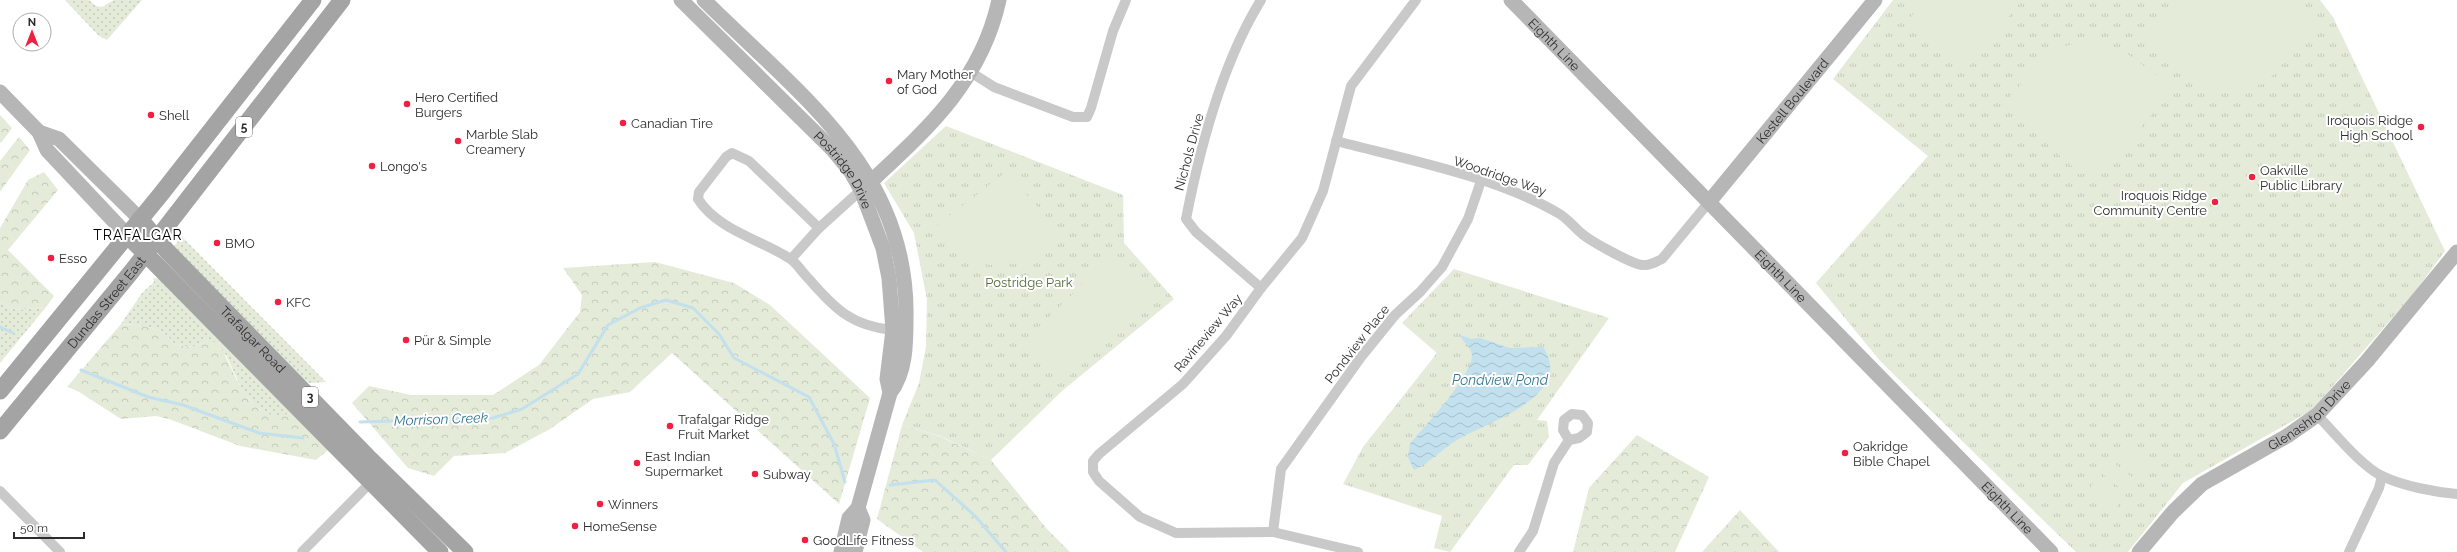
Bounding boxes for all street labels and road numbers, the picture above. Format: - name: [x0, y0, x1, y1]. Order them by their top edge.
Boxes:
- street label: Eighth Line: [1525, 15, 1583, 74]
- street label: Kestell Boulevard: [1753, 55, 1831, 146]
- street label: Nichols Drive: [1171, 111, 1207, 192]
- road number: 5: [236, 117, 252, 137]
- street label: Postridge Drive: [811, 128, 875, 211]
- street label: Woodridge Way: [1452, 153, 1548, 199]
- street label: Eighth Line: [1752, 247, 1810, 305]
- street label: Dundas Street East: [64, 253, 149, 351]
- street label: Ravineview Way: [1171, 291, 1245, 375]
- street label: Pondview Place: [1322, 301, 1393, 386]
- street label: Trafalgar Road: [217, 303, 289, 376]
- street label: Glenashton Drive: [2265, 376, 2354, 453]
- road number: 3: [302, 387, 318, 407]
- street label: Eighth Line: [1979, 478, 2037, 537]

